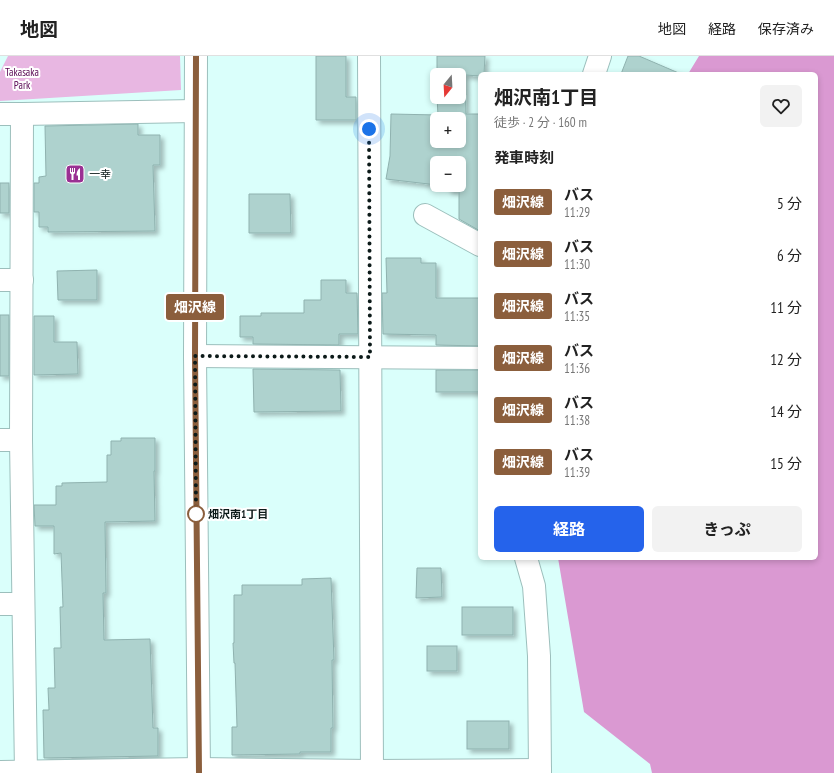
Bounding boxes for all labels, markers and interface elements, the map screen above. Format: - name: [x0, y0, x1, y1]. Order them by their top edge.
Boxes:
- text: 地図: [20, 17, 58, 41]
- text: 地図: [658, 20, 686, 38]
- text: 経路: [708, 20, 736, 38]
- text: 保存済み: [758, 20, 814, 38]
- park label: Takasaka Park: [5, 65, 39, 92]
- north arrow: [430, 68, 466, 104]
- map controls: [430, 68, 466, 192]
- text: 畑沢南1丁目: [494, 85, 598, 109]
- button: heart: [760, 85, 802, 127]
- button: +: [430, 112, 466, 148]
- text: 徒歩 · 2 分 · 160 m: [494, 114, 587, 131]
- your location: [359, 119, 379, 139]
- text: 発車時刻: [494, 148, 554, 167]
- button: −: [430, 156, 466, 192]
- restaurant icon: 一幸: [64, 163, 86, 185]
- place label: 一幸: [89, 167, 111, 181]
- text: バス: [564, 185, 594, 204]
- text: 畑沢線: [502, 193, 544, 211]
- text: 5 分: [777, 194, 802, 213]
- text: 11:29: [564, 204, 590, 221]
- text: バス: [564, 237, 594, 256]
- text: 畑沢線: [502, 245, 544, 263]
- text: 6 分: [777, 246, 802, 265]
- text: 11:30: [564, 256, 590, 273]
- text: バス: [564, 289, 594, 308]
- line badge: 畑沢線: [172, 294, 218, 320]
- text: 畑沢線: [502, 297, 544, 315]
- text: 畑沢線: [174, 298, 216, 316]
- text: 11 分: [770, 298, 802, 317]
- text: 11:35: [564, 308, 590, 325]
- text: バス: [564, 341, 594, 360]
- text: 畑沢線: [502, 349, 544, 367]
- text: 12 分: [770, 350, 802, 369]
- text: 11:36: [564, 360, 590, 377]
- text: バス: [564, 393, 594, 412]
- text: 畑沢線: [502, 401, 544, 419]
- text: 14 分: [770, 402, 802, 421]
- text: 11:38: [564, 412, 590, 429]
- text: バス: [564, 445, 594, 464]
- text: 畑沢線: [502, 453, 544, 471]
- text: 15 分: [770, 454, 802, 473]
- text: 11:39: [564, 464, 590, 481]
- marker: 畑沢南1丁目: [187, 505, 205, 523]
- button: 経路: [494, 506, 644, 552]
- button: きっぷ: [652, 506, 802, 552]
- place label: 畑沢南1丁目: [208, 507, 268, 521]

